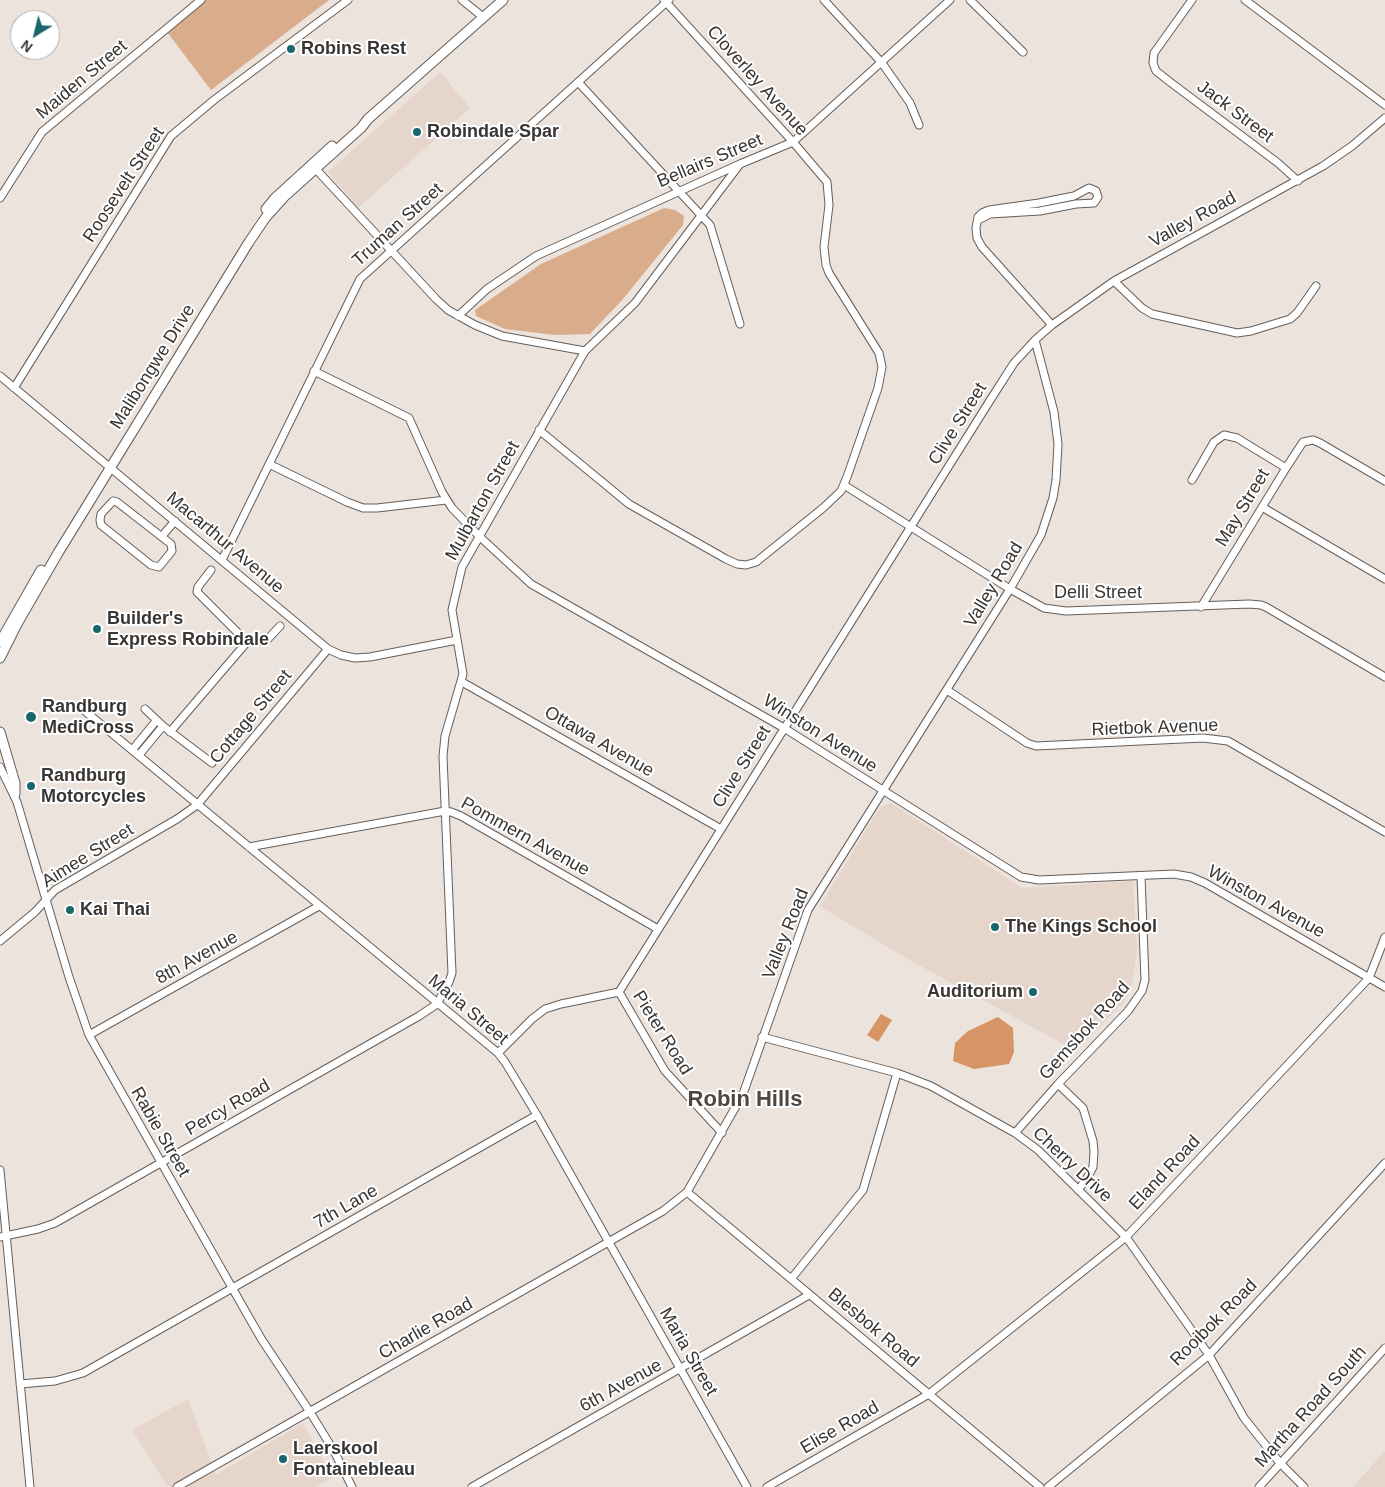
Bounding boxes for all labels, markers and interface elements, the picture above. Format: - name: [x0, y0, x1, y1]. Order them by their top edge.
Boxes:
- north arrow: [10, 10, 60, 60]
- street label: Cloverley Avenue: [702, 21, 812, 141]
- street label: Maiden Street: [32, 36, 132, 124]
- text: N: [18, 37, 36, 56]
- place label: Robins Rest: [301, 38, 406, 60]
- marker: Robins Rest: [285, 43, 297, 55]
- street label: Jack Street: [1193, 76, 1277, 148]
- place label: Robindale Spar: [427, 121, 559, 143]
- street label: Roosevelt Street: [79, 123, 169, 247]
- marker: Robindale Spar: [411, 126, 423, 138]
- street label: Bellairs Street: [654, 129, 766, 193]
- street label: Truman Street: [348, 179, 448, 271]
- street label: Valley Road: [1146, 187, 1240, 253]
- street label: Malibongwe Drive: [106, 301, 200, 433]
- street label: Clive Street: [924, 379, 992, 469]
- street label: Mulbarton Street: [441, 438, 525, 564]
- street label: May Street: [1211, 465, 1275, 551]
- street label: Macarthur Avenue: [162, 488, 288, 598]
- street label: Valley Road: [960, 538, 1028, 632]
- street label: Delli Street: [1054, 582, 1142, 604]
- place label: Builder's Express Robindale: [107, 608, 269, 650]
- marker: Builder's Express Robindale: [91, 623, 103, 635]
- street label: Cottage Street: [205, 666, 297, 768]
- street label: Winston Avenue: [759, 690, 881, 778]
- place label: Randburg MediCross: [42, 696, 134, 739]
- street label: Ottawa Avenue: [540, 702, 658, 782]
- marker: Randburg MediCross: [24, 710, 38, 724]
- street label: Rietbok Avenue: [1091, 715, 1219, 741]
- street label: Clive Street: [708, 722, 776, 812]
- place label: Randburg Motorcycles: [41, 765, 146, 808]
- marker: Randburg Motorcycles: [25, 780, 37, 792]
- street label: Pommern Avenue: [457, 793, 593, 881]
- street label: Aimee Street: [38, 819, 138, 893]
- street label: Winston Avenue: [1204, 861, 1328, 943]
- street label: Valley Road: [758, 886, 814, 982]
- place label: Kai Thai: [80, 899, 150, 921]
- marker: Kai Thai: [64, 904, 76, 916]
- place label: The Kings School: [1005, 916, 1157, 938]
- marker: The Kings School: [989, 921, 1001, 933]
- street label: 8th Avenue: [152, 927, 242, 989]
- street label: Maria Street: [424, 970, 512, 1050]
- street label: Gemsbok Road: [1035, 977, 1135, 1085]
- place label: Auditorium: [927, 981, 1023, 1003]
- marker: Auditorium: [1027, 986, 1039, 998]
- street label: Pieter Road: [628, 987, 696, 1079]
- street label: Percy Road: [182, 1075, 274, 1141]
- street label: Rabie Street: [126, 1083, 194, 1181]
- district label: Robin Hills: [688, 1087, 802, 1113]
- street label: Cherry Drive: [1028, 1123, 1116, 1207]
- street label: Eland Road: [1125, 1131, 1205, 1215]
- street label: 7th Lane: [310, 1180, 382, 1234]
- street label: Rooibok Road: [1166, 1275, 1262, 1371]
- street label: Blesbok Road: [823, 1284, 923, 1372]
- street label: Charlie Road: [375, 1293, 477, 1365]
- street label: Maria Street: [654, 1304, 722, 1400]
- street label: Martha Road South: [1251, 1342, 1371, 1472]
- street label: 6th Avenue: [576, 1355, 666, 1417]
- street label: Elise Road: [797, 1397, 883, 1459]
- place label: Laerskool Fontainebleau: [293, 1438, 415, 1480]
- marker: Laerskool Fontainebleau: [277, 1453, 289, 1465]

